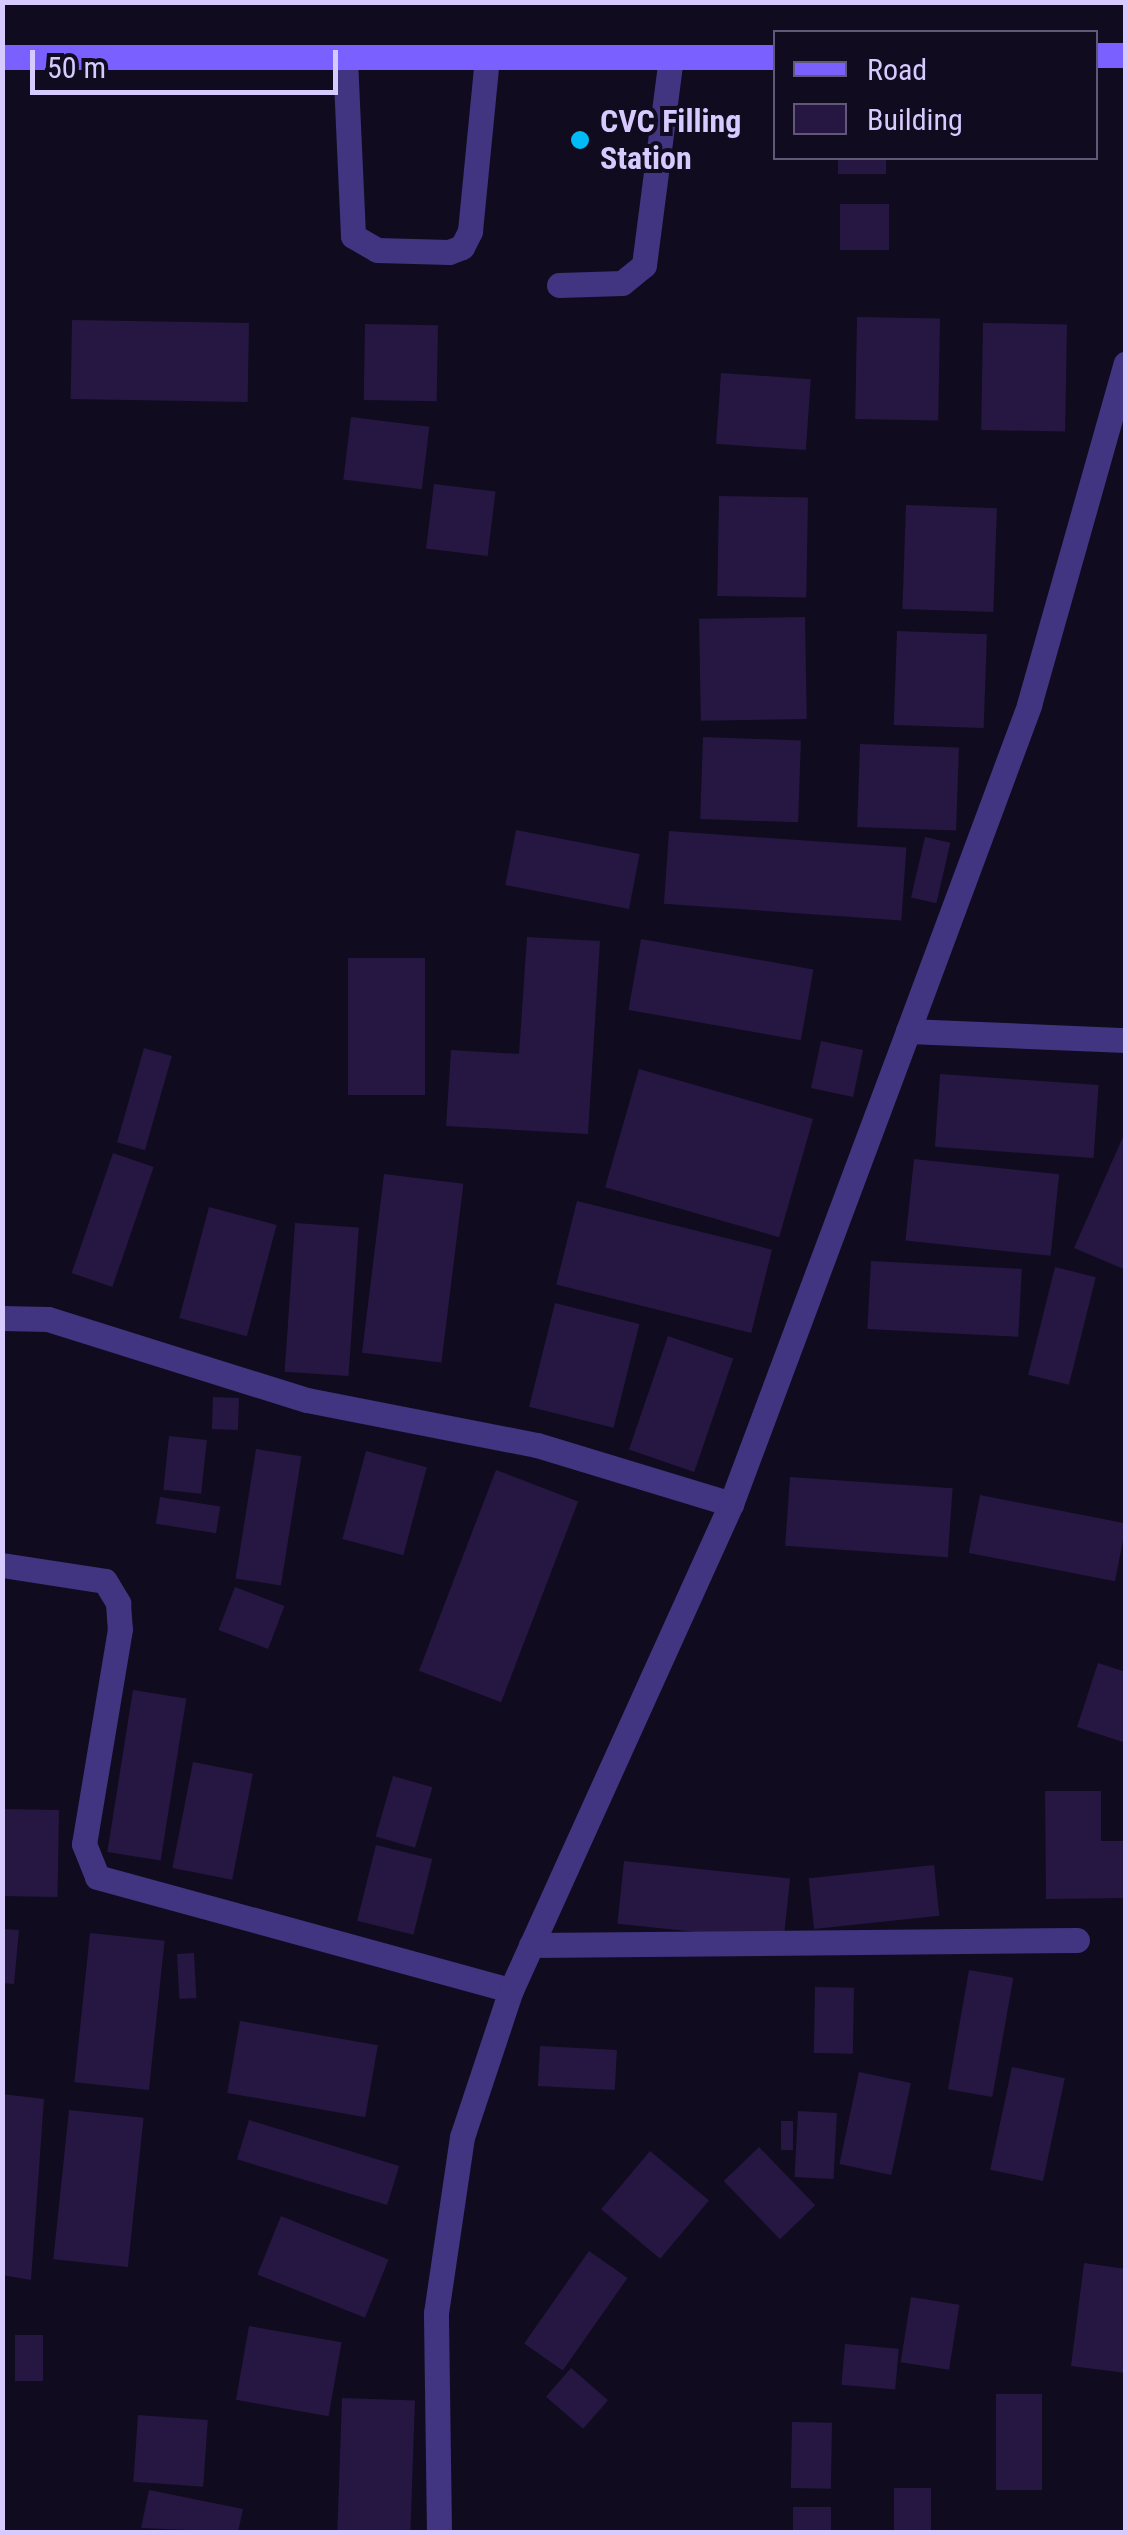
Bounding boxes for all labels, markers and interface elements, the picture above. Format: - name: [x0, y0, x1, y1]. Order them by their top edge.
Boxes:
- scale bar: [35, 30, 342, 92]
- legend: [773, 30, 1098, 160]
- text: 50 m: [47, 50, 106, 85]
- text: Road: [867, 52, 927, 87]
- text: Building: [867, 102, 963, 137]
- place label: CVC Filling Station: [600, 103, 741, 178]
- marker: CVC Filling Station: [569, 129, 591, 151]

